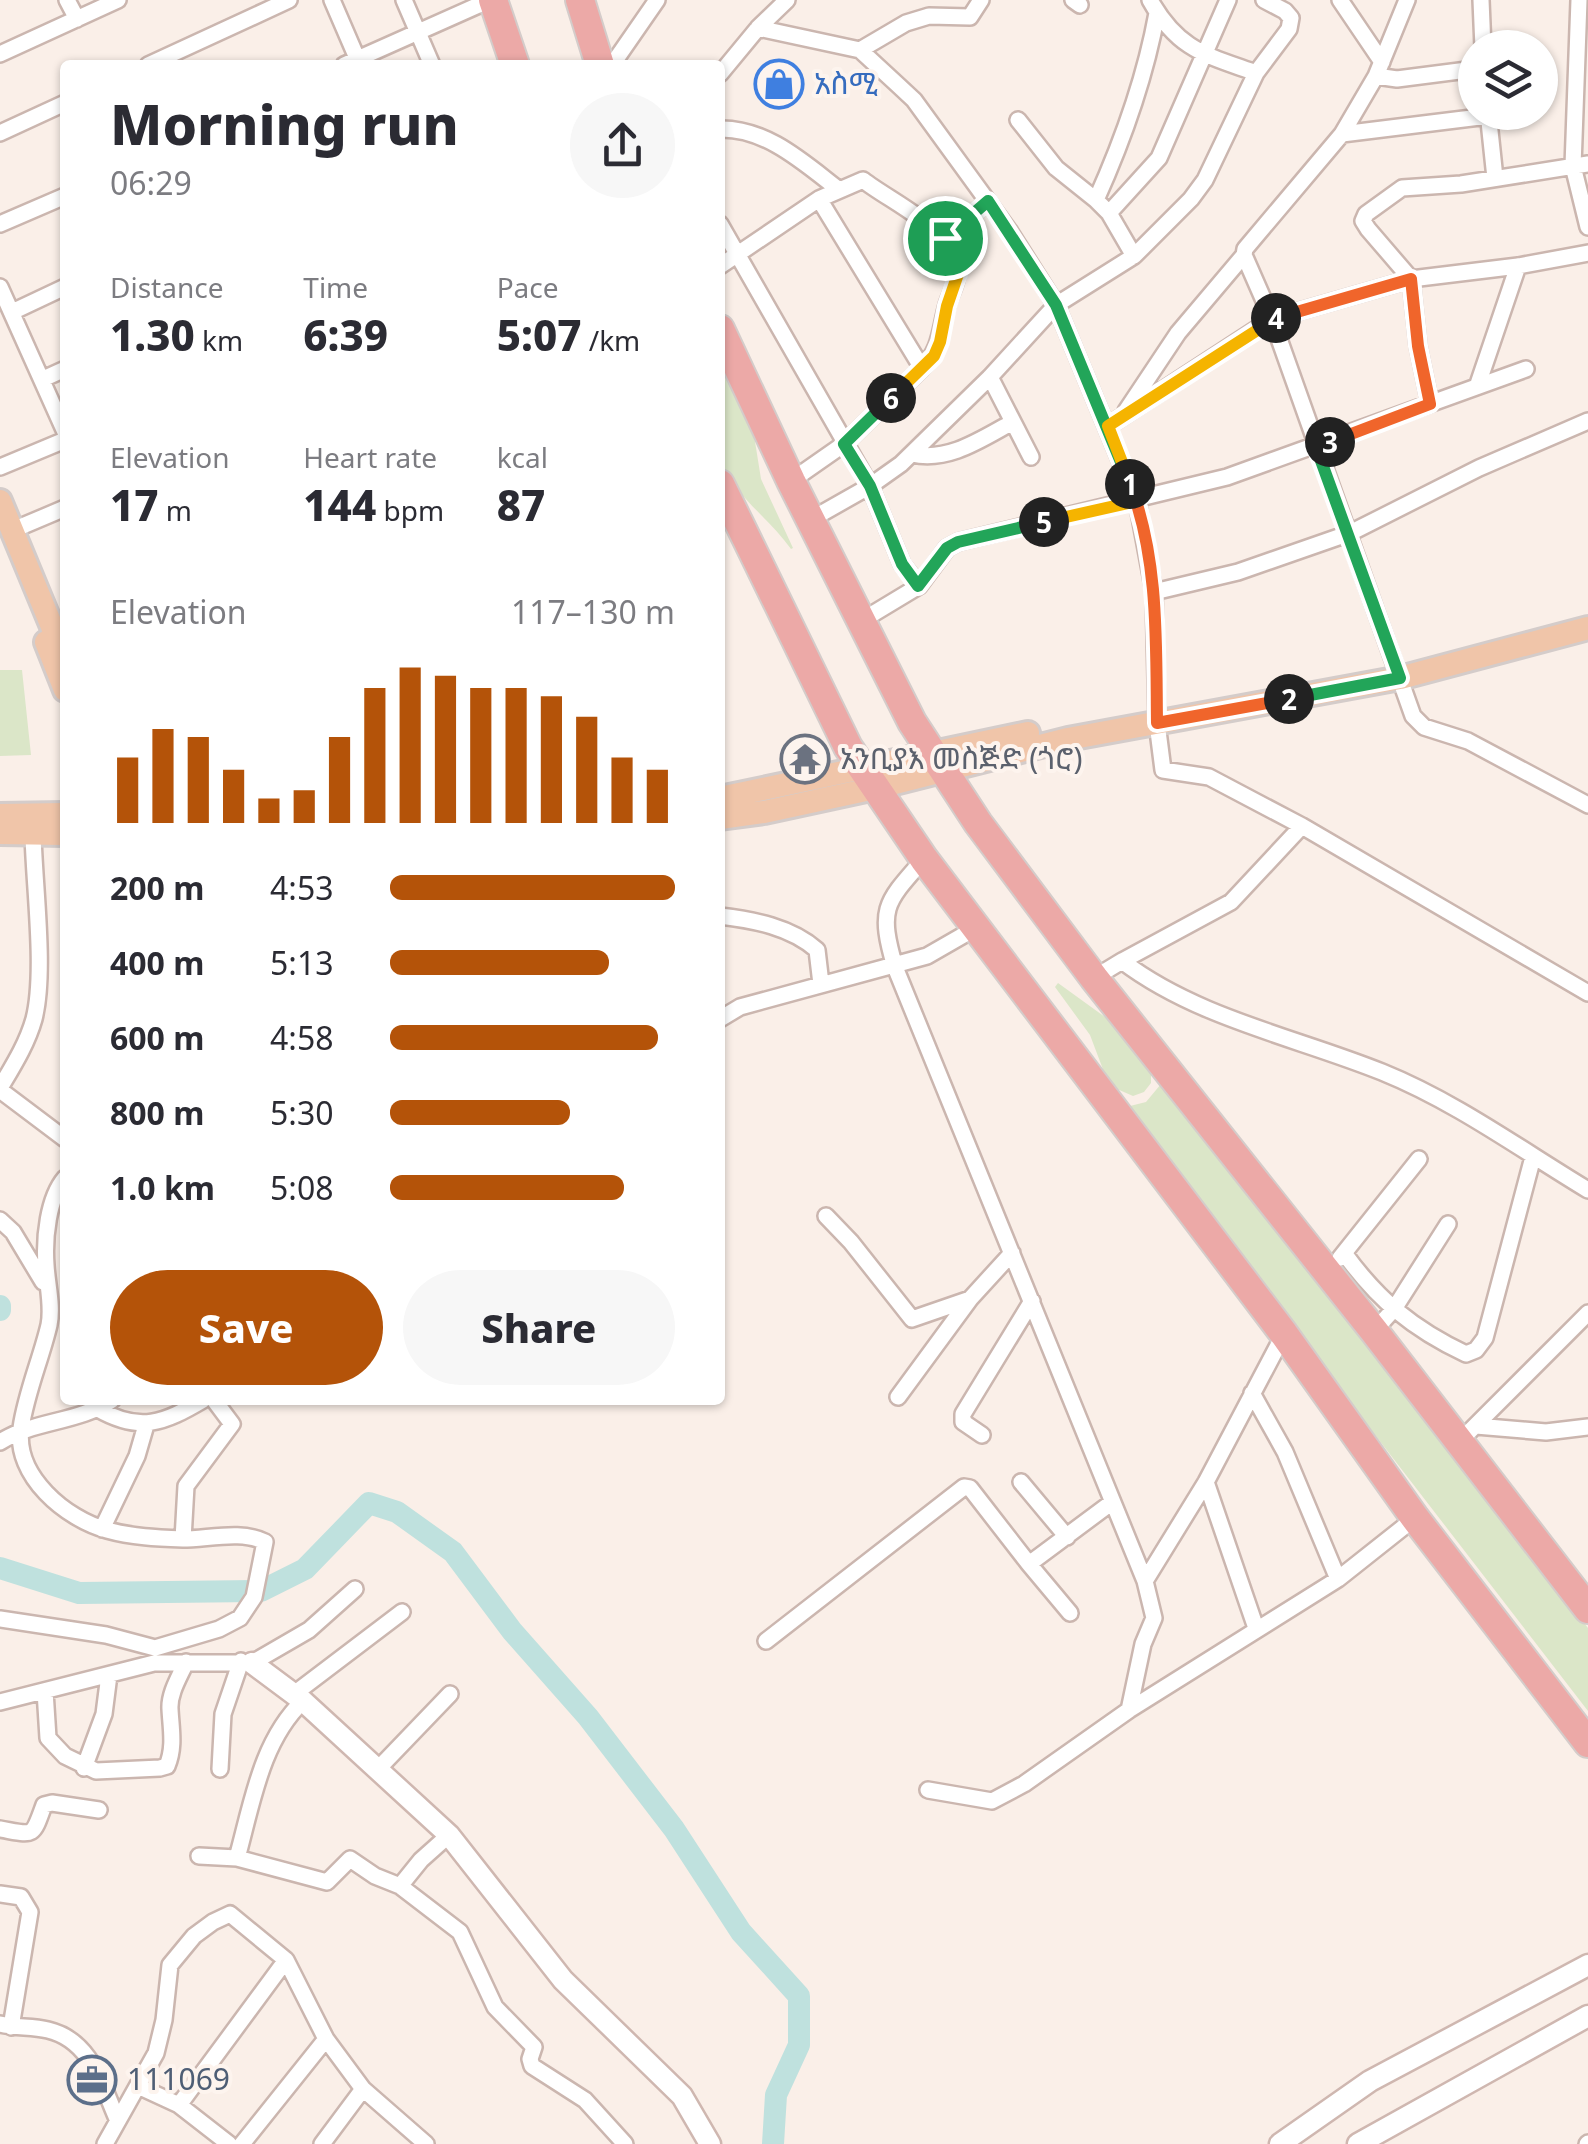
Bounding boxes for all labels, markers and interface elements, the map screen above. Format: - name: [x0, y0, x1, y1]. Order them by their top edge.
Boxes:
- map controls: [1458, 30, 1558, 130]
- button: layers: [1458, 30, 1558, 130]
- shop icon: አስሚ: [753, 58, 805, 110]
- place label: አስሚ: [814, 62, 878, 103]
- text: Morning run: [110, 86, 459, 161]
- button: share: [570, 93, 675, 198]
- text: 06:29: [110, 161, 192, 204]
- pin: [903, 196, 988, 281]
- icon: arrive: [918, 211, 973, 266]
- text: Distance: [110, 268, 223, 306]
- text: Time: [303, 268, 368, 306]
- text: Pace: [497, 268, 559, 306]
- pin: 4: [1251, 293, 1301, 343]
- text: 4: [1268, 299, 1284, 337]
- text: 1.30: [110, 306, 195, 363]
- text: 6:39: [303, 306, 388, 363]
- text: 5:07: [497, 306, 581, 363]
- text: km: [195, 321, 243, 359]
- text: /km: [581, 321, 640, 359]
- pin: 6: [866, 373, 916, 423]
- text: 6: [883, 379, 899, 417]
- pin: 3: [1305, 417, 1355, 467]
- text: 3: [1322, 423, 1338, 461]
- text: Elevation: [110, 438, 230, 476]
- text: Heart rate: [303, 438, 437, 476]
- text: kcal: [497, 438, 548, 476]
- pin: 1: [1105, 459, 1155, 509]
- text: 1: [1122, 465, 1138, 503]
- text: 17: [110, 476, 159, 533]
- text: 144: [303, 476, 376, 533]
- text: 87: [497, 476, 545, 533]
- text: m: [159, 491, 192, 529]
- text: bpm: [376, 491, 444, 529]
- pin: 5: [1019, 497, 1069, 547]
- text: 5: [1036, 503, 1052, 541]
- text: Elevation: [110, 590, 247, 633]
- text: 117–130 m: [511, 590, 675, 633]
- pin: 2: [1264, 674, 1314, 724]
- text: 2: [1281, 680, 1297, 718]
- temple icon: አንቢያእ መስጅድ (ጎሮ): [779, 733, 831, 785]
- place label: አንቢያእ መስጅድ (ጎሮ): [840, 737, 1083, 778]
- text: 200 m: [110, 866, 204, 909]
- text: 4:53: [270, 866, 334, 909]
- text: 400 m: [110, 941, 204, 984]
- text: 5:13: [270, 941, 334, 984]
- text: 600 m: [110, 1016, 204, 1059]
- text: 4:58: [270, 1016, 334, 1059]
- text: 800 m: [110, 1091, 204, 1134]
- text: 5:30: [270, 1091, 334, 1134]
- text: 1.0 km: [110, 1166, 215, 1209]
- text: 5:08: [270, 1166, 334, 1209]
- button: Save: [110, 1270, 383, 1385]
- button: Share: [403, 1270, 675, 1385]
- office icon: 111069: [66, 2054, 118, 2106]
- place label: 111069: [127, 2058, 230, 2099]

